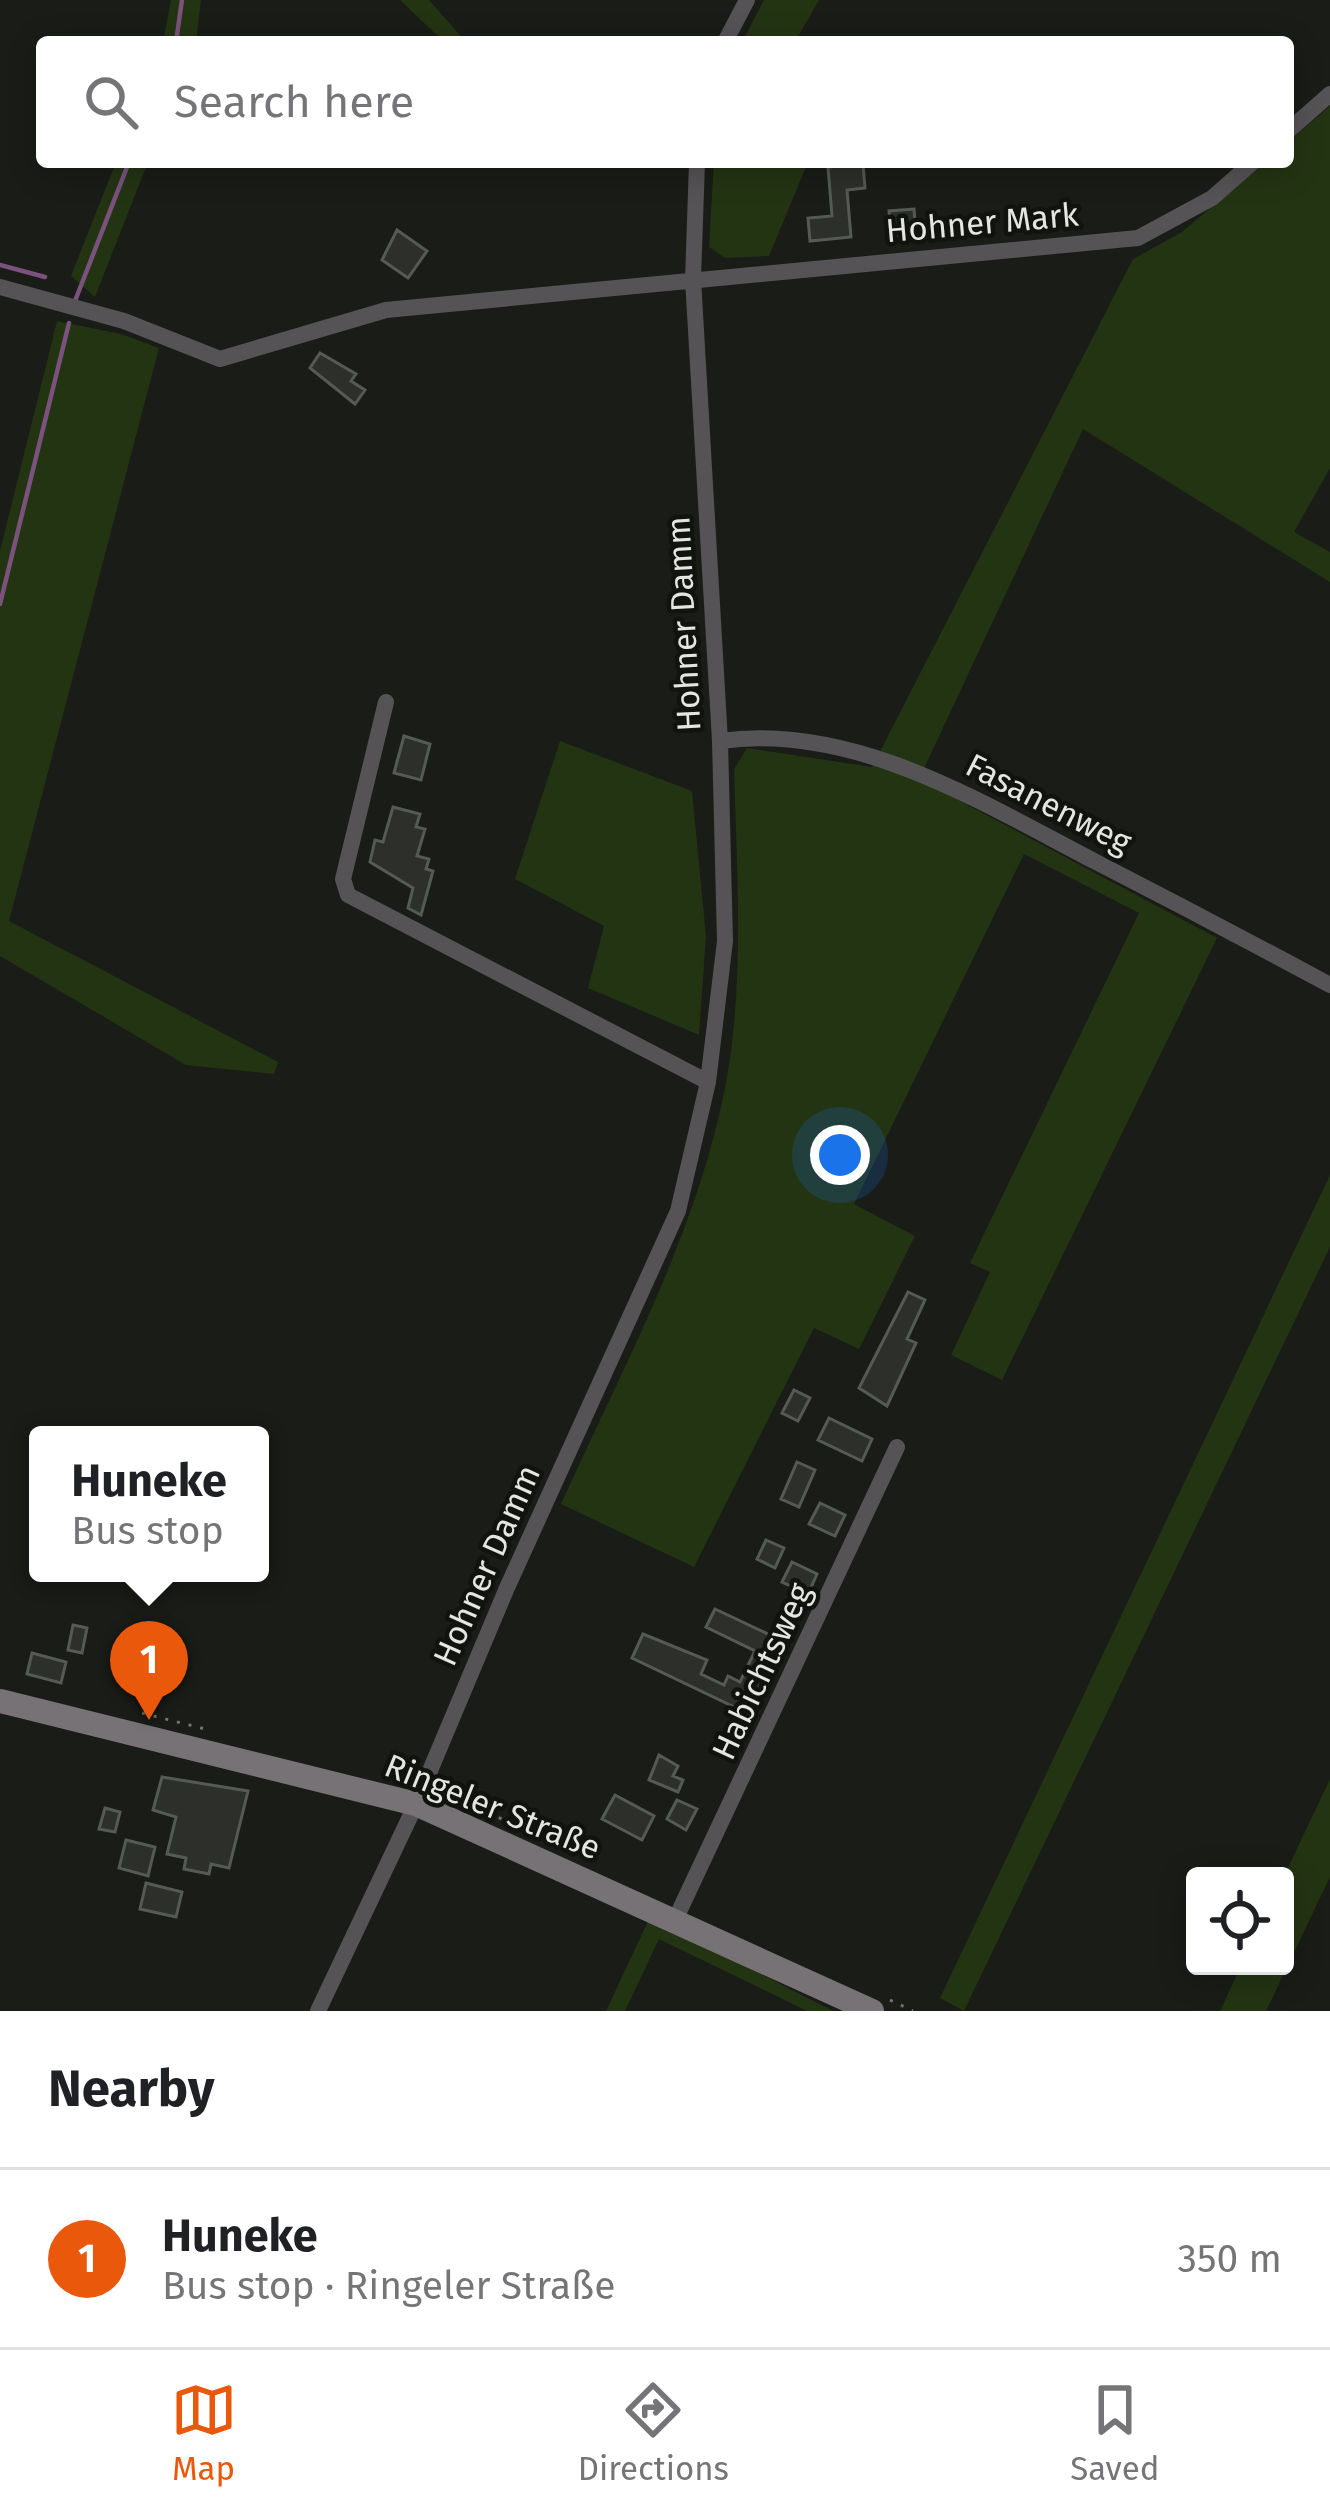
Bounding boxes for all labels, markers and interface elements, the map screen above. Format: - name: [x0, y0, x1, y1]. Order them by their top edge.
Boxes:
- search box: [36, 36, 1294, 168]
- icon: search: [78, 69, 144, 135]
- text: Search here: [174, 75, 414, 129]
- street label: Hohner Mark: [884, 195, 1080, 251]
- street label: Hohner Damm: [658, 515, 710, 732]
- street label: Fasanenweg: [959, 745, 1139, 863]
- your location: [810, 1125, 870, 1185]
- popup: [29, 1426, 269, 1582]
- text: Huneke: [71, 1454, 227, 1508]
- street label: Hohner Damm: [425, 1459, 549, 1672]
- text: Bus stop: [71, 1508, 224, 1554]
- street label: Habichtsweg: [704, 1576, 821, 1766]
- pin: 1: [110, 1621, 188, 1720]
- street label: Ringeler Straße: [379, 1745, 606, 1868]
- map controls: [1186, 1867, 1294, 1975]
- button: locate: [1186, 1867, 1294, 1975]
- text: Nearby: [48, 2058, 214, 2120]
- text: Huneke: [162, 2209, 318, 2263]
- text: 1: [78, 2236, 96, 2282]
- text: 350 m: [1177, 2236, 1282, 2282]
- text: Bus stop · Ringeler Straße: [162, 2263, 616, 2309]
- tab: Map: [171, 2377, 237, 2489]
- tab: Directions: [578, 2377, 729, 2489]
- tab: Saved: [1070, 2377, 1159, 2489]

